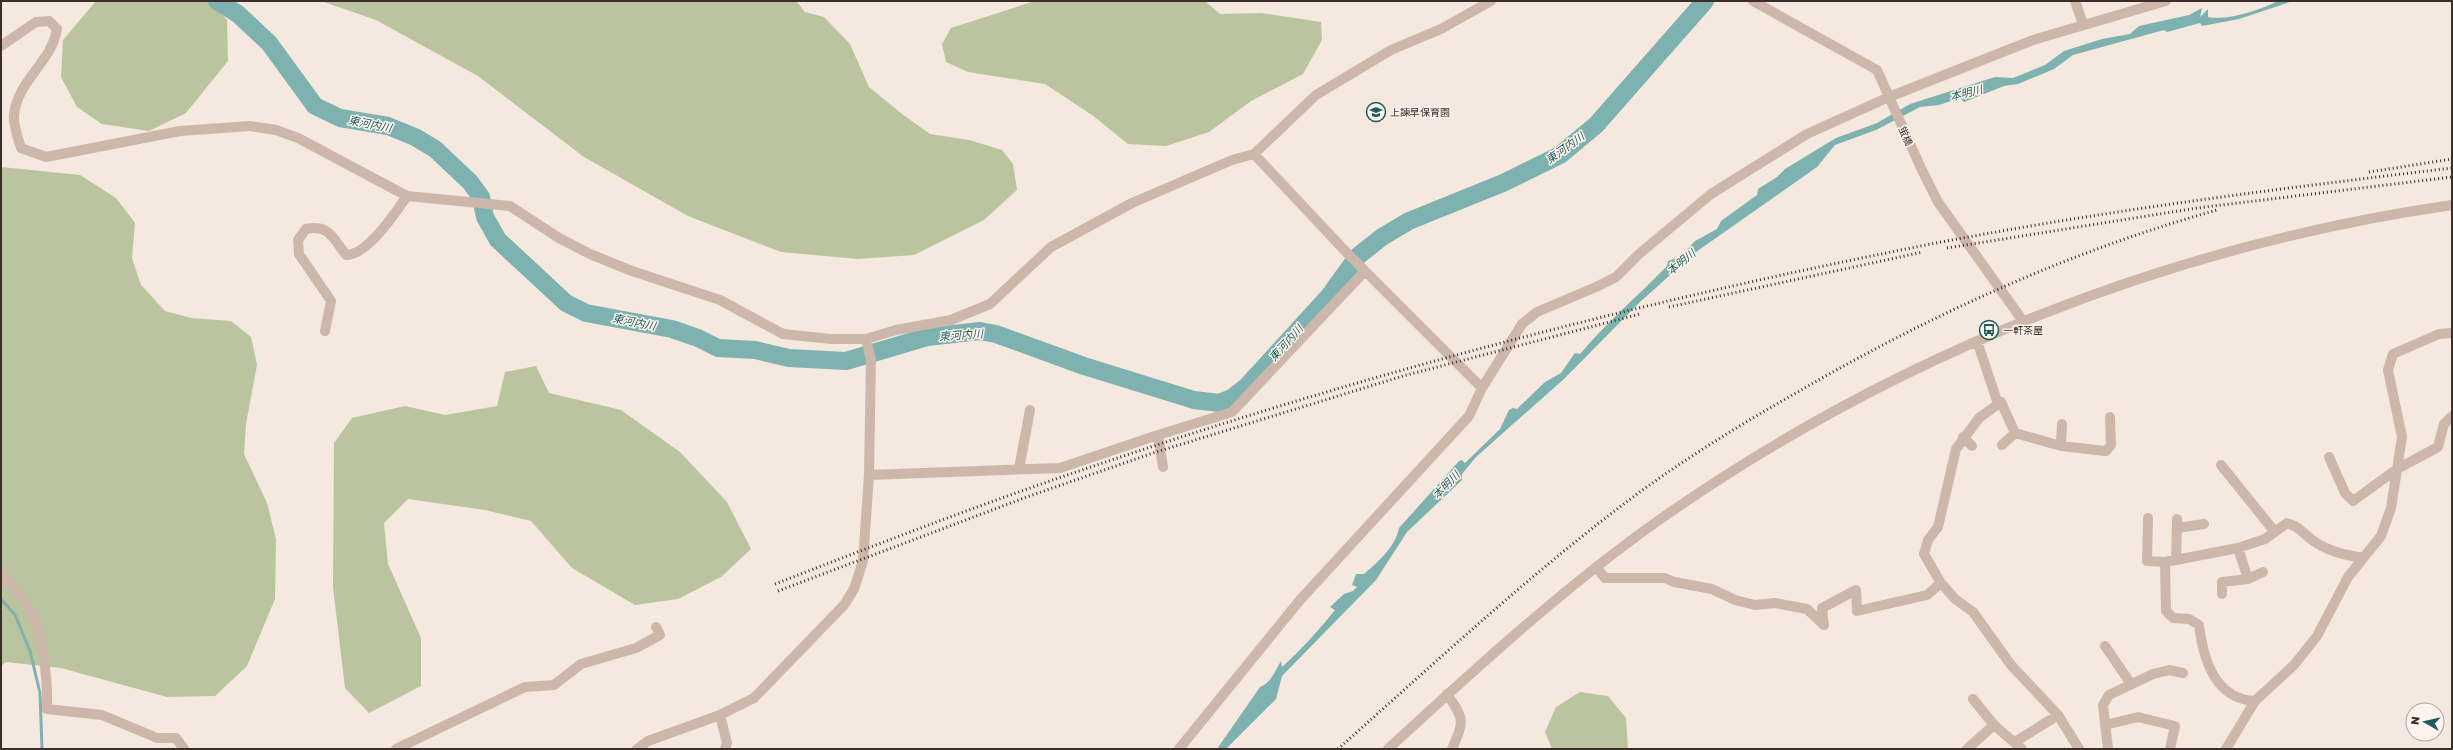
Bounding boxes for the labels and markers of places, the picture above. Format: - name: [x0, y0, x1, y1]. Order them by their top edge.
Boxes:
- school or university icon: 上諫早保育園: [1365, 101, 1387, 123]
- place label: 上諫早保育園: [1390, 106, 1450, 118]
- bus stop icon: 一軒茶屋: [1978, 319, 2000, 341]
- place label: 一軒茶屋: [2003, 324, 2043, 336]

